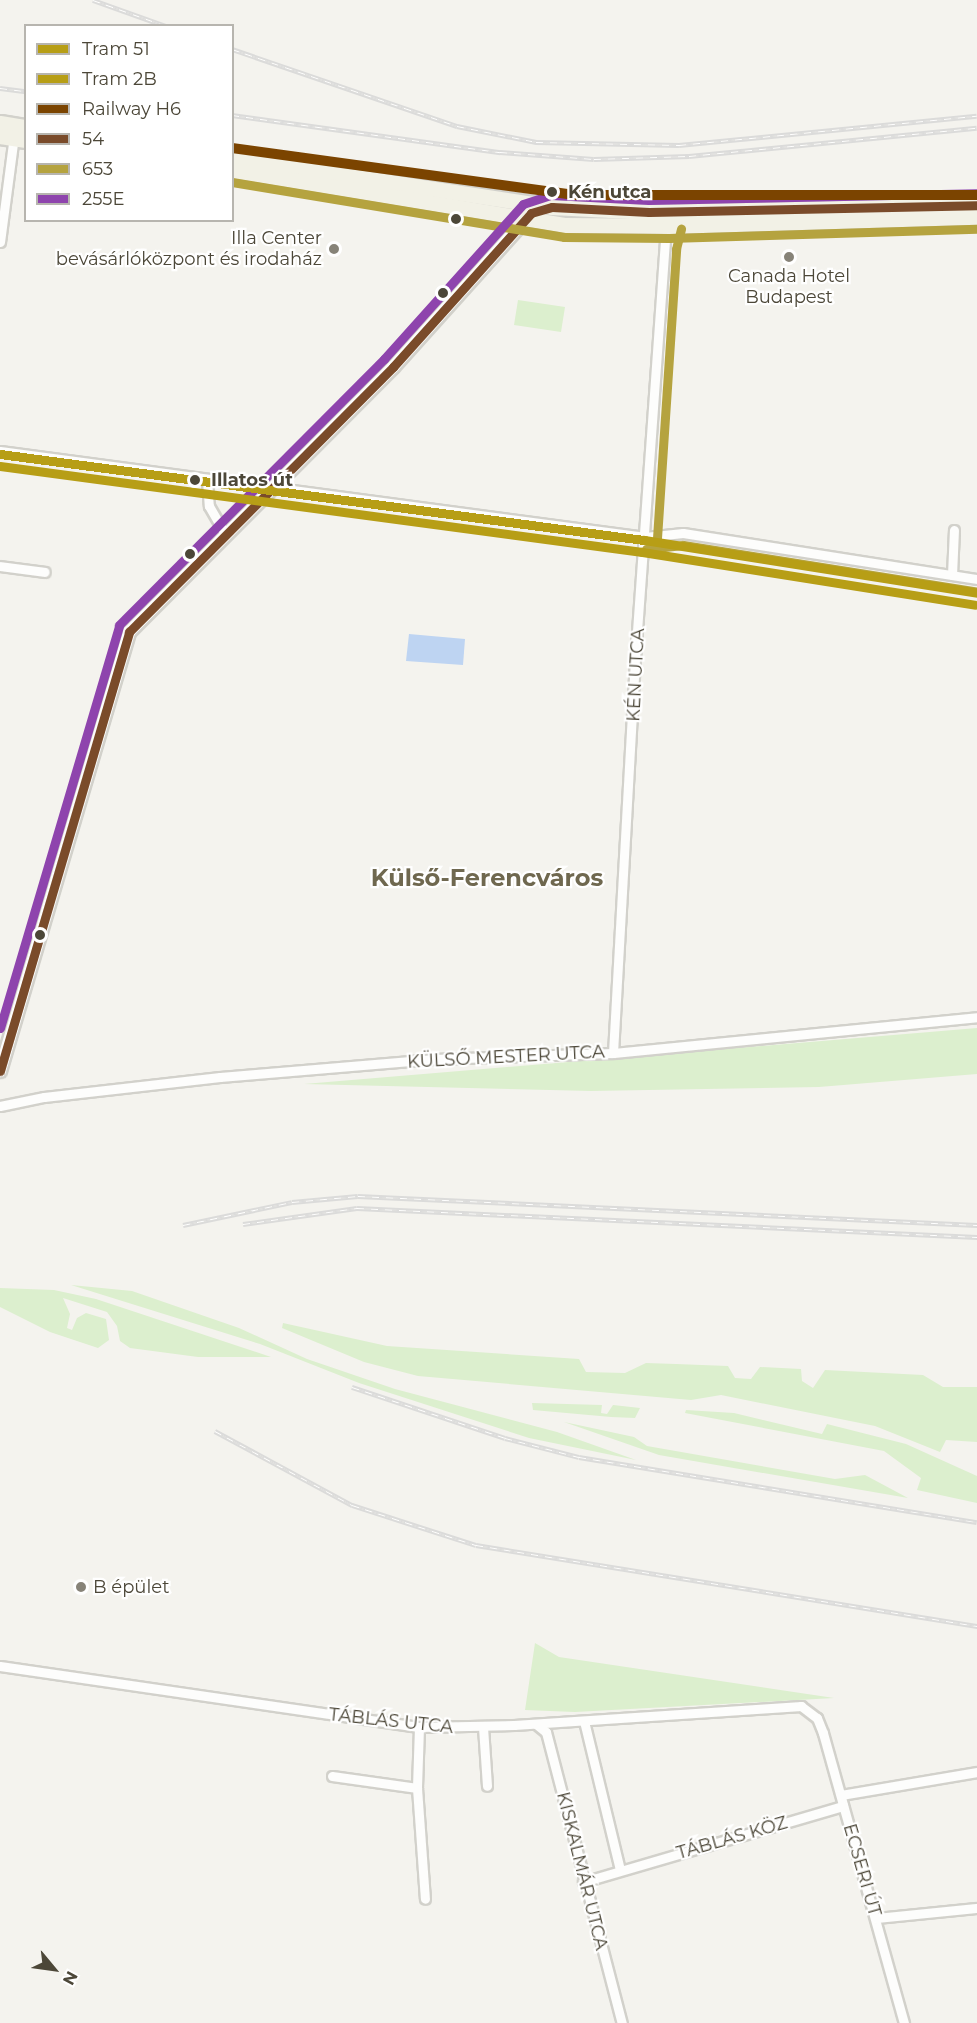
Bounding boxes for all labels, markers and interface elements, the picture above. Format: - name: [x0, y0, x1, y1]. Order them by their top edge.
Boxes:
- legend: [24, 24, 234, 222]
- text: Tram 51: [82, 38, 150, 60]
- text: Tram 2B: [82, 68, 157, 90]
- text: Railway H6: [82, 98, 181, 120]
- text: 54: [82, 128, 104, 150]
- text: 653: [82, 158, 113, 180]
- marker: Kén utca: [541, 181, 563, 203]
- place label: Kén utca: [568, 181, 651, 203]
- text: 255E: [82, 188, 125, 210]
- unlabelled marker: [450, 213, 462, 225]
- place label: Illa Center bevásárlóközpont és irodaház: [56, 228, 322, 270]
- marker: Illa Center bevásárlóközpont és irodaház: [327, 242, 341, 256]
- marker: Canada Hotel Budapest: [782, 250, 796, 264]
- place label: Canada Hotel Budapest: [728, 266, 850, 308]
- unlabelled marker: [437, 287, 449, 299]
- marker: Illatos út: [184, 469, 206, 491]
- place label: Illatos út: [211, 469, 293, 491]
- unlabelled marker: [184, 548, 196, 560]
- street label: KÉN UTCA: [623, 628, 649, 722]
- district label: Külső-Ferencváros: [371, 864, 603, 892]
- unlabelled marker: [34, 929, 46, 941]
- street label: KÜLSŐ MESTER UTCA: [407, 1041, 605, 1073]
- place label: B épület: [93, 1576, 169, 1598]
- marker: B épület: [74, 1580, 88, 1594]
- street label: TÁBLÁS UTCA: [328, 1704, 454, 1738]
- street label: KISKALMÁR UTCA: [552, 1790, 612, 1952]
- street label: TÁBLÁS KÖZ: [674, 1812, 790, 1864]
- street label: ECSERI ÚT: [838, 1821, 886, 1919]
- north arrow: [24, 1939, 84, 1999]
- text: N: [59, 1968, 82, 1988]

